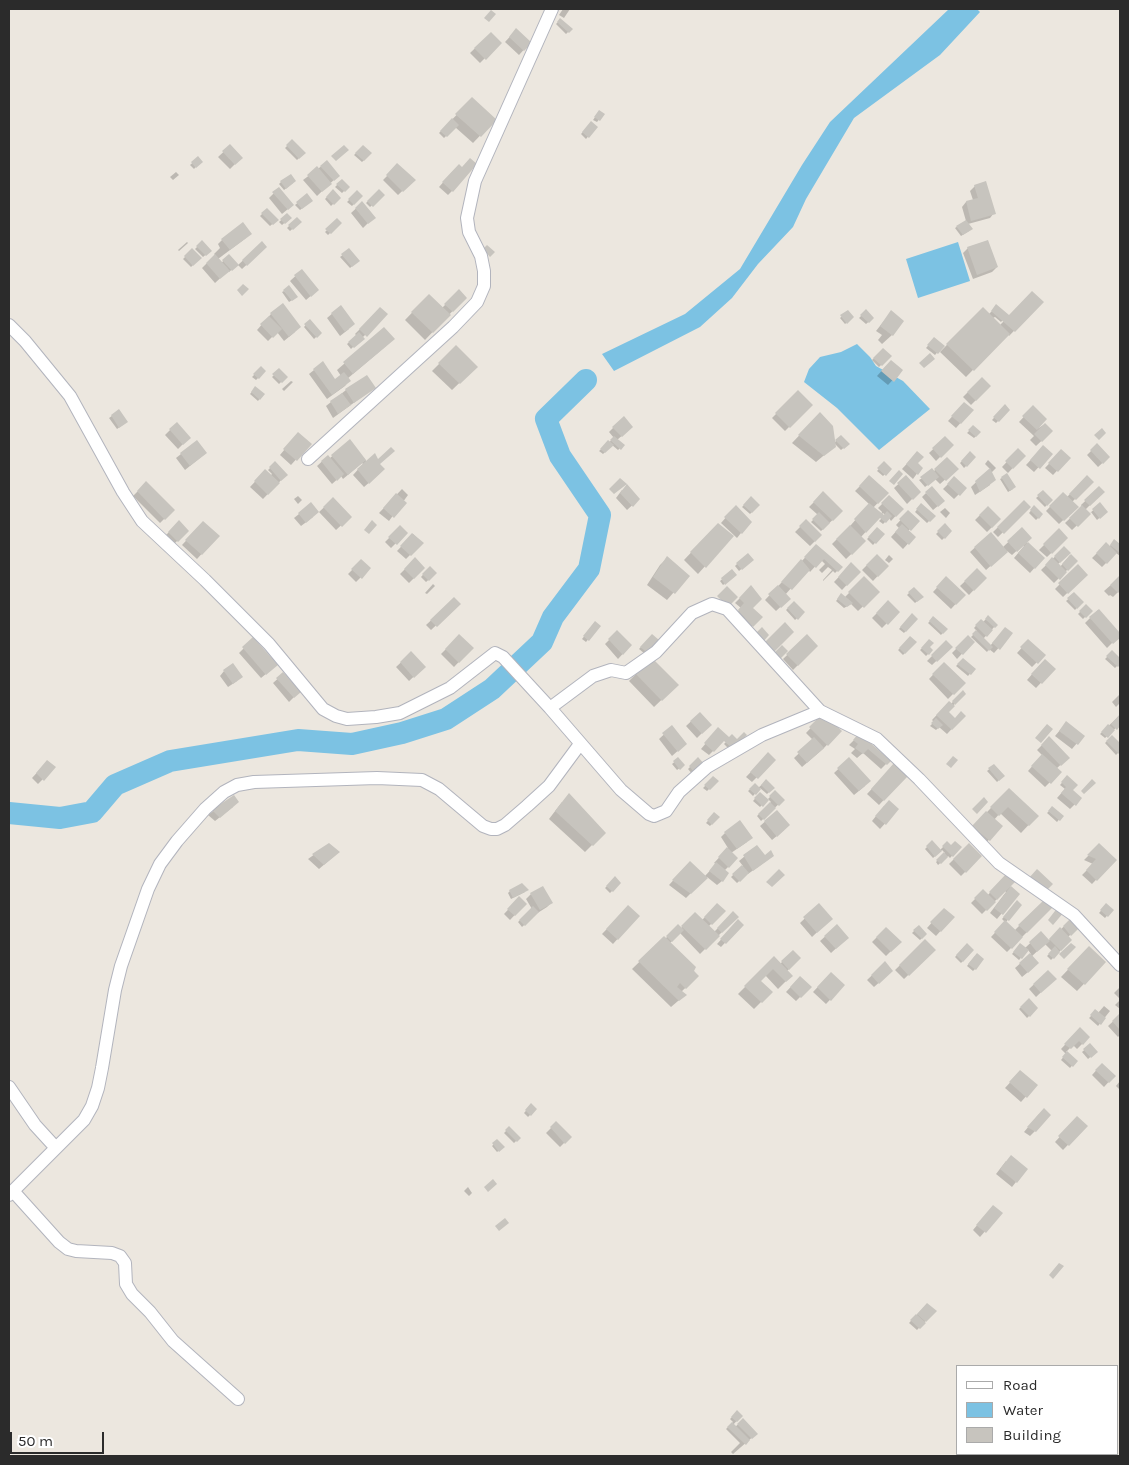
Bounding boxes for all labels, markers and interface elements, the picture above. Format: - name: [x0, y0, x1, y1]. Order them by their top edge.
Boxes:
- legend: [956, 1365, 1119, 1455]
- text: Road: [1003, 1376, 1038, 1394]
- text: Water: [1003, 1401, 1043, 1419]
- scale bar: [12, 1422, 106, 1454]
- text: Building: [1003, 1426, 1061, 1444]
- text: 50 m: [18, 1432, 53, 1450]

